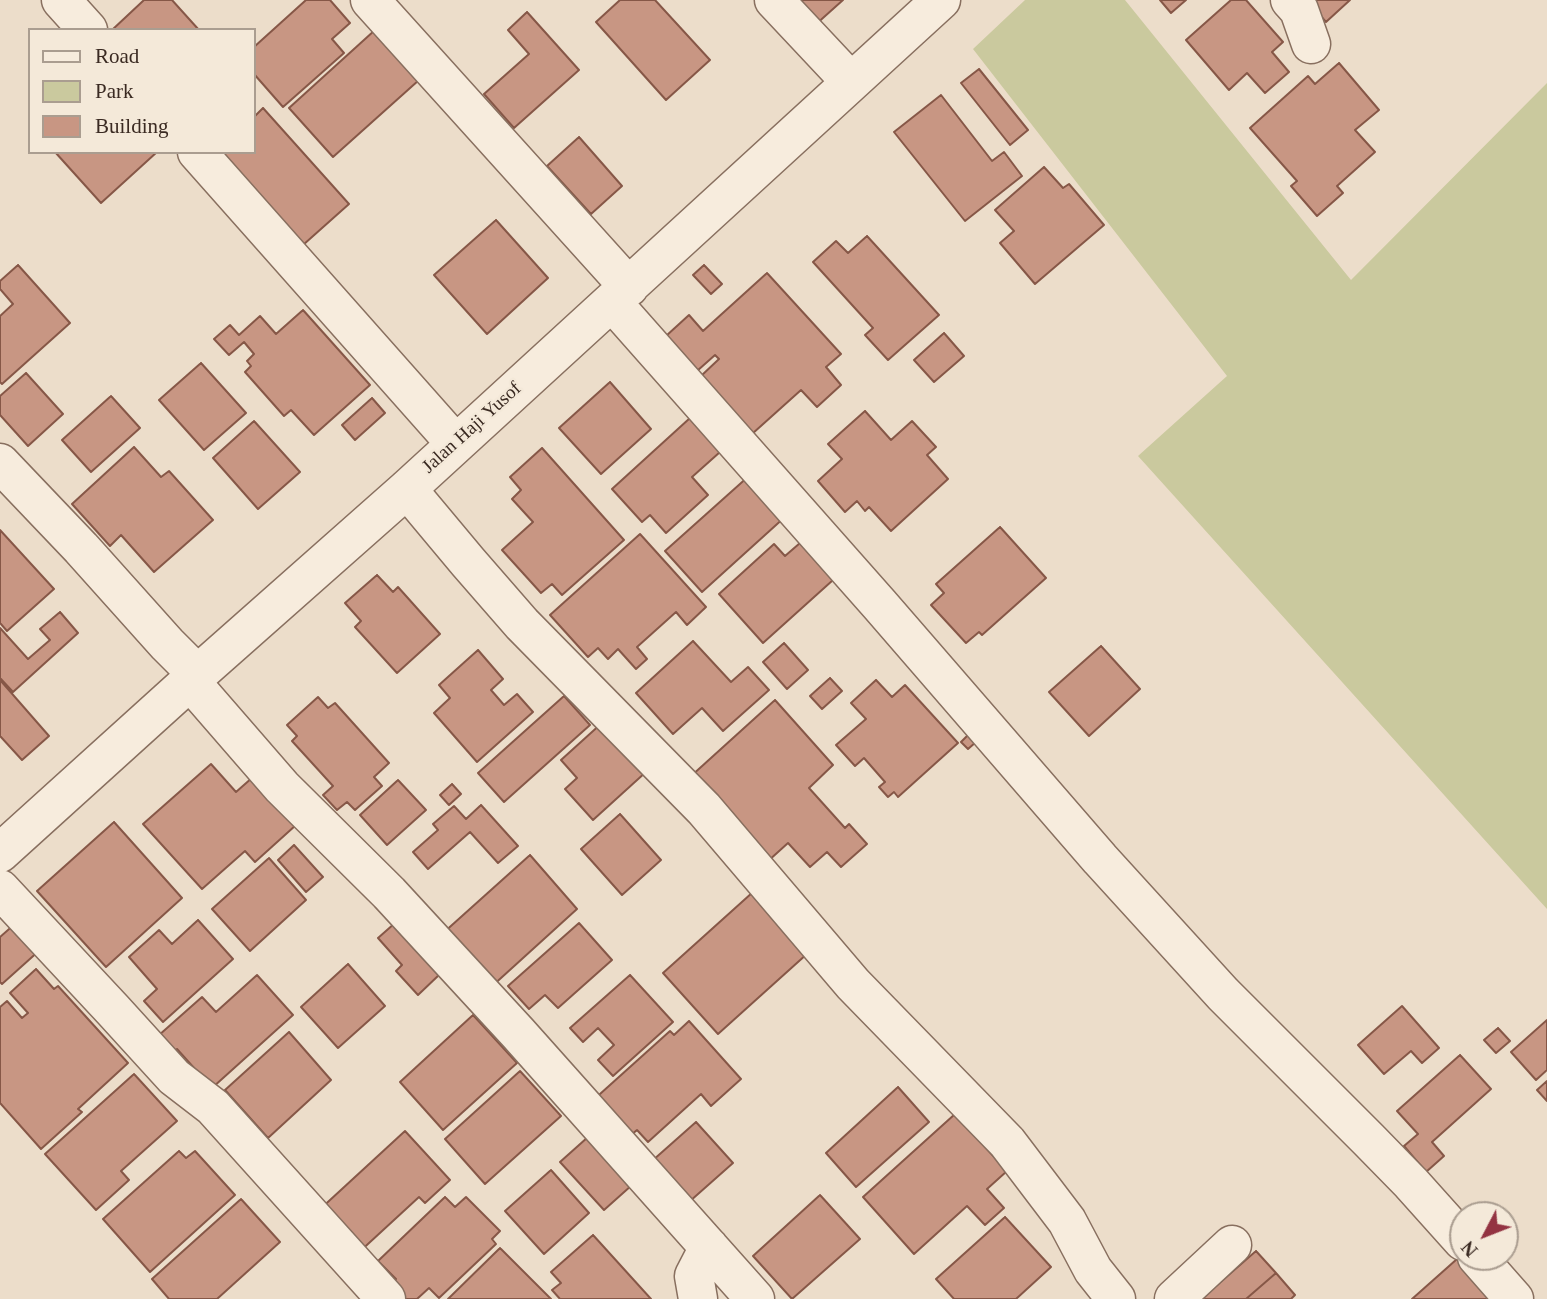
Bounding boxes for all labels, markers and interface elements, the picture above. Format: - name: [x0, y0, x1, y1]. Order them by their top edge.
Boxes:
- legend: [28, 28, 256, 154]
- text: Road: [95, 44, 139, 68]
- text: Park: [95, 79, 134, 103]
- text: Building: [95, 114, 169, 138]
- street label: Jalan Haji Yusof: [418, 378, 526, 478]
- north arrow: [1449, 1201, 1519, 1271]
- text: N: [1457, 1237, 1482, 1261]

